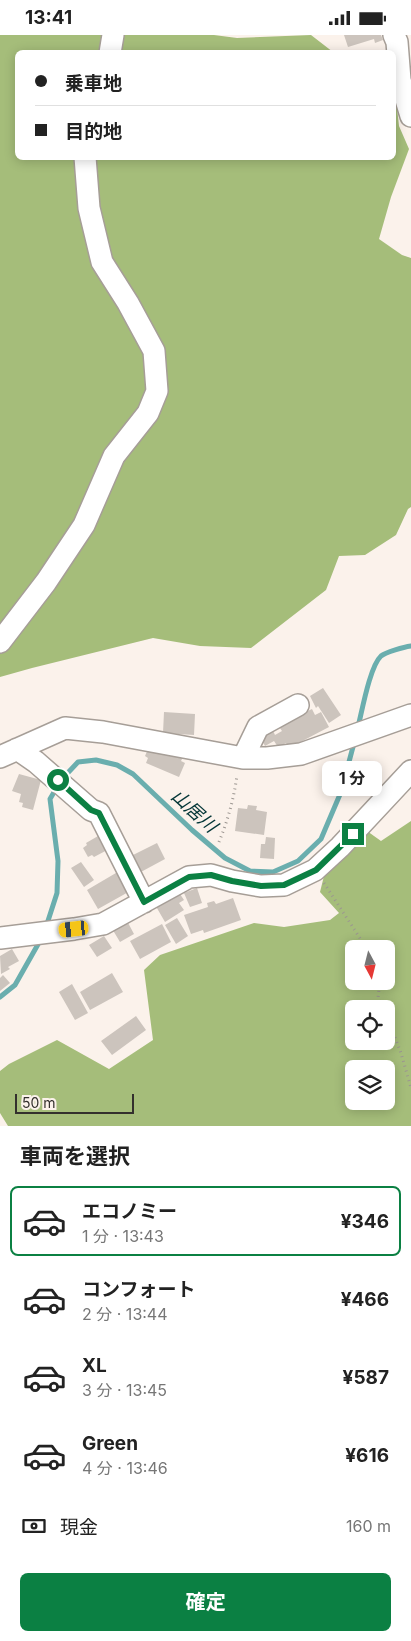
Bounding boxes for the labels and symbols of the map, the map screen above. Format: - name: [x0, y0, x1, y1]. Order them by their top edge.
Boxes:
- callout: 1 分: [323, 761, 383, 797]
- route start: [47, 769, 69, 791]
- water label: 山居川: [167, 785, 223, 838]
- route end: [342, 823, 364, 845]
- car: [58, 920, 89, 938]
- north arrow: [345, 940, 395, 990]
- scale bar: [15, 1091, 134, 1114]

